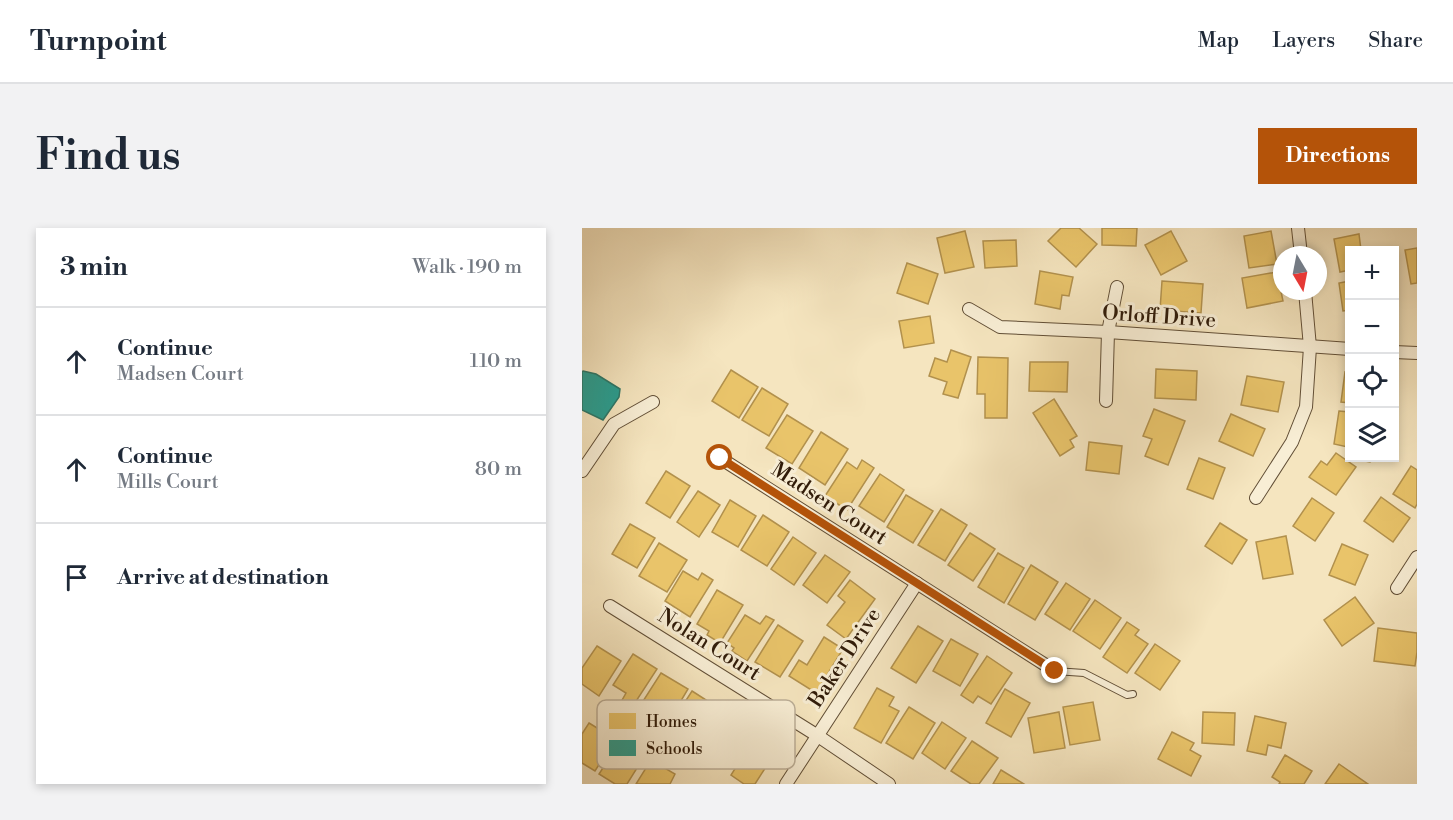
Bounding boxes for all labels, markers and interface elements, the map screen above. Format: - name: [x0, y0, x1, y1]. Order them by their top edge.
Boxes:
- text: Turnpoint: [30, 24, 166, 59]
- text: Map: [1198, 28, 1239, 54]
- text: Layers: [1272, 28, 1335, 54]
- text: Share: [1368, 28, 1423, 54]
- button: Directions: [1258, 128, 1417, 184]
- text: Find us: [36, 130, 180, 183]
- north arrow: [1273, 246, 1327, 300]
- map controls: [1345, 246, 1399, 462]
- button: +: [1345, 246, 1399, 300]
- text: 3 min: [60, 251, 128, 283]
- text: Walk · 190 m: [412, 255, 522, 280]
- street label: Orloff Drive: [1101, 300, 1217, 334]
- button: −: [1345, 300, 1399, 354]
- text: Continue: [117, 335, 213, 362]
- icon: ahead: [60, 345, 93, 378]
- text: 110 m: [470, 349, 522, 374]
- button: locate: [1345, 354, 1399, 408]
- text: Madsen Court: [117, 362, 244, 387]
- button: layers: [1345, 408, 1399, 462]
- text: Continue: [117, 443, 213, 470]
- route start: [706, 444, 732, 470]
- icon: ahead: [60, 453, 93, 486]
- text: 80 m: [475, 457, 522, 482]
- street label: Madsen Court: [766, 457, 892, 551]
- text: Mills Court: [117, 470, 219, 495]
- icon: arrive: [60, 561, 93, 594]
- text: Arrive at destination: [117, 564, 329, 591]
- street label: Nolan Court: [653, 603, 766, 687]
- street label: Baker Drive: [803, 603, 887, 714]
- route end: [1041, 657, 1067, 683]
- legend: [597, 700, 795, 769]
- text: Homes: [646, 712, 697, 732]
- text: Schools: [646, 739, 702, 759]

